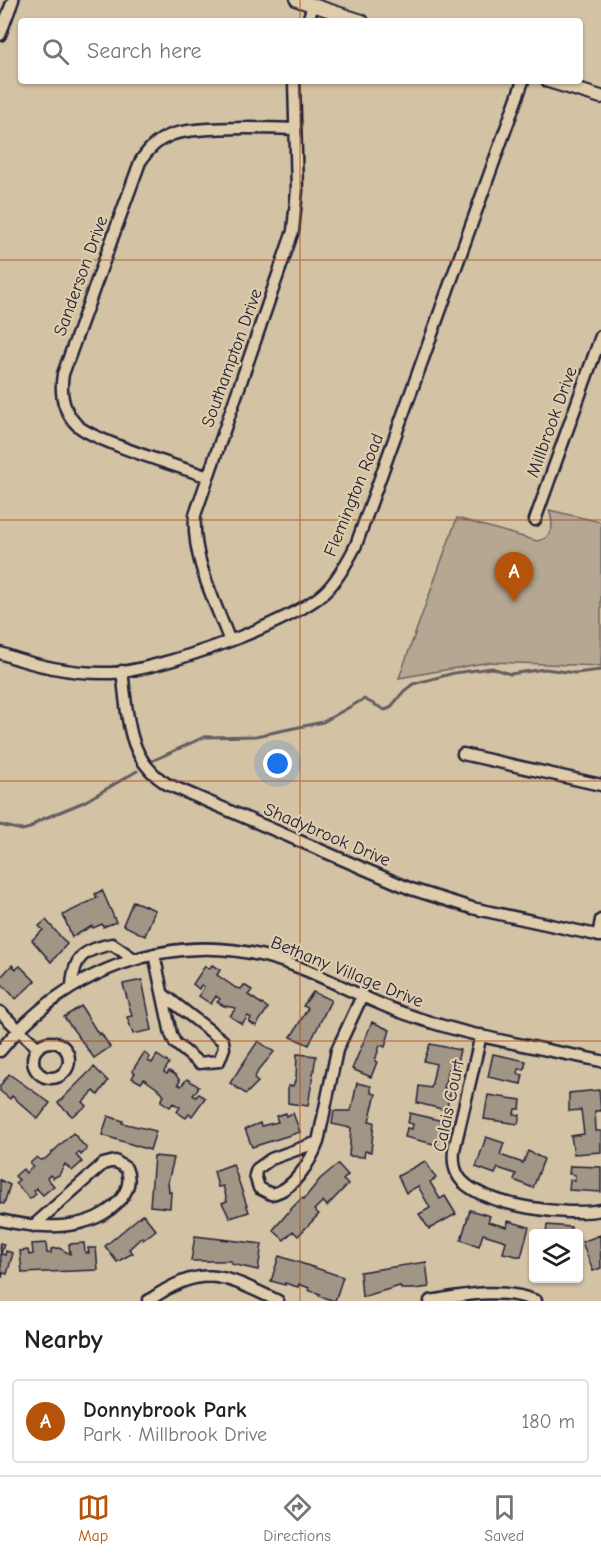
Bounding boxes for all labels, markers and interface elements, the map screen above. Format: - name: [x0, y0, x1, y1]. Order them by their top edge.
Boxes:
- search box: [18, 18, 583, 84]
- icon: search: [39, 35, 72, 68]
- text: Search here: [87, 38, 202, 64]
- street label: Sanderson Drive: [49, 213, 113, 339]
- street label: Southampton Drive: [197, 286, 267, 430]
- street label: Millbrook Drive: [522, 364, 582, 480]
- street label: Flemington Road: [320, 430, 388, 560]
- pin: A: [494, 552, 534, 602]
- your location: [263, 749, 292, 778]
- street label: Shadybrook Drive: [261, 799, 393, 871]
- street label: Bethany Village Drive: [268, 932, 426, 1012]
- street label: Calais Court: [429, 1057, 469, 1154]
- map controls: [529, 1229, 583, 1283]
- button: layers: [529, 1229, 583, 1283]
- text: Nearby: [24, 1325, 103, 1355]
- text: Donnybrook Park: [83, 1397, 246, 1423]
- text: A: [40, 1410, 51, 1433]
- text: 180 m: [521, 1410, 575, 1433]
- text: Park · Millbrook Drive: [83, 1423, 267, 1446]
- tab: Map: [77, 1491, 110, 1545]
- tab: Directions: [263, 1491, 331, 1545]
- tab: Saved: [484, 1491, 524, 1545]

